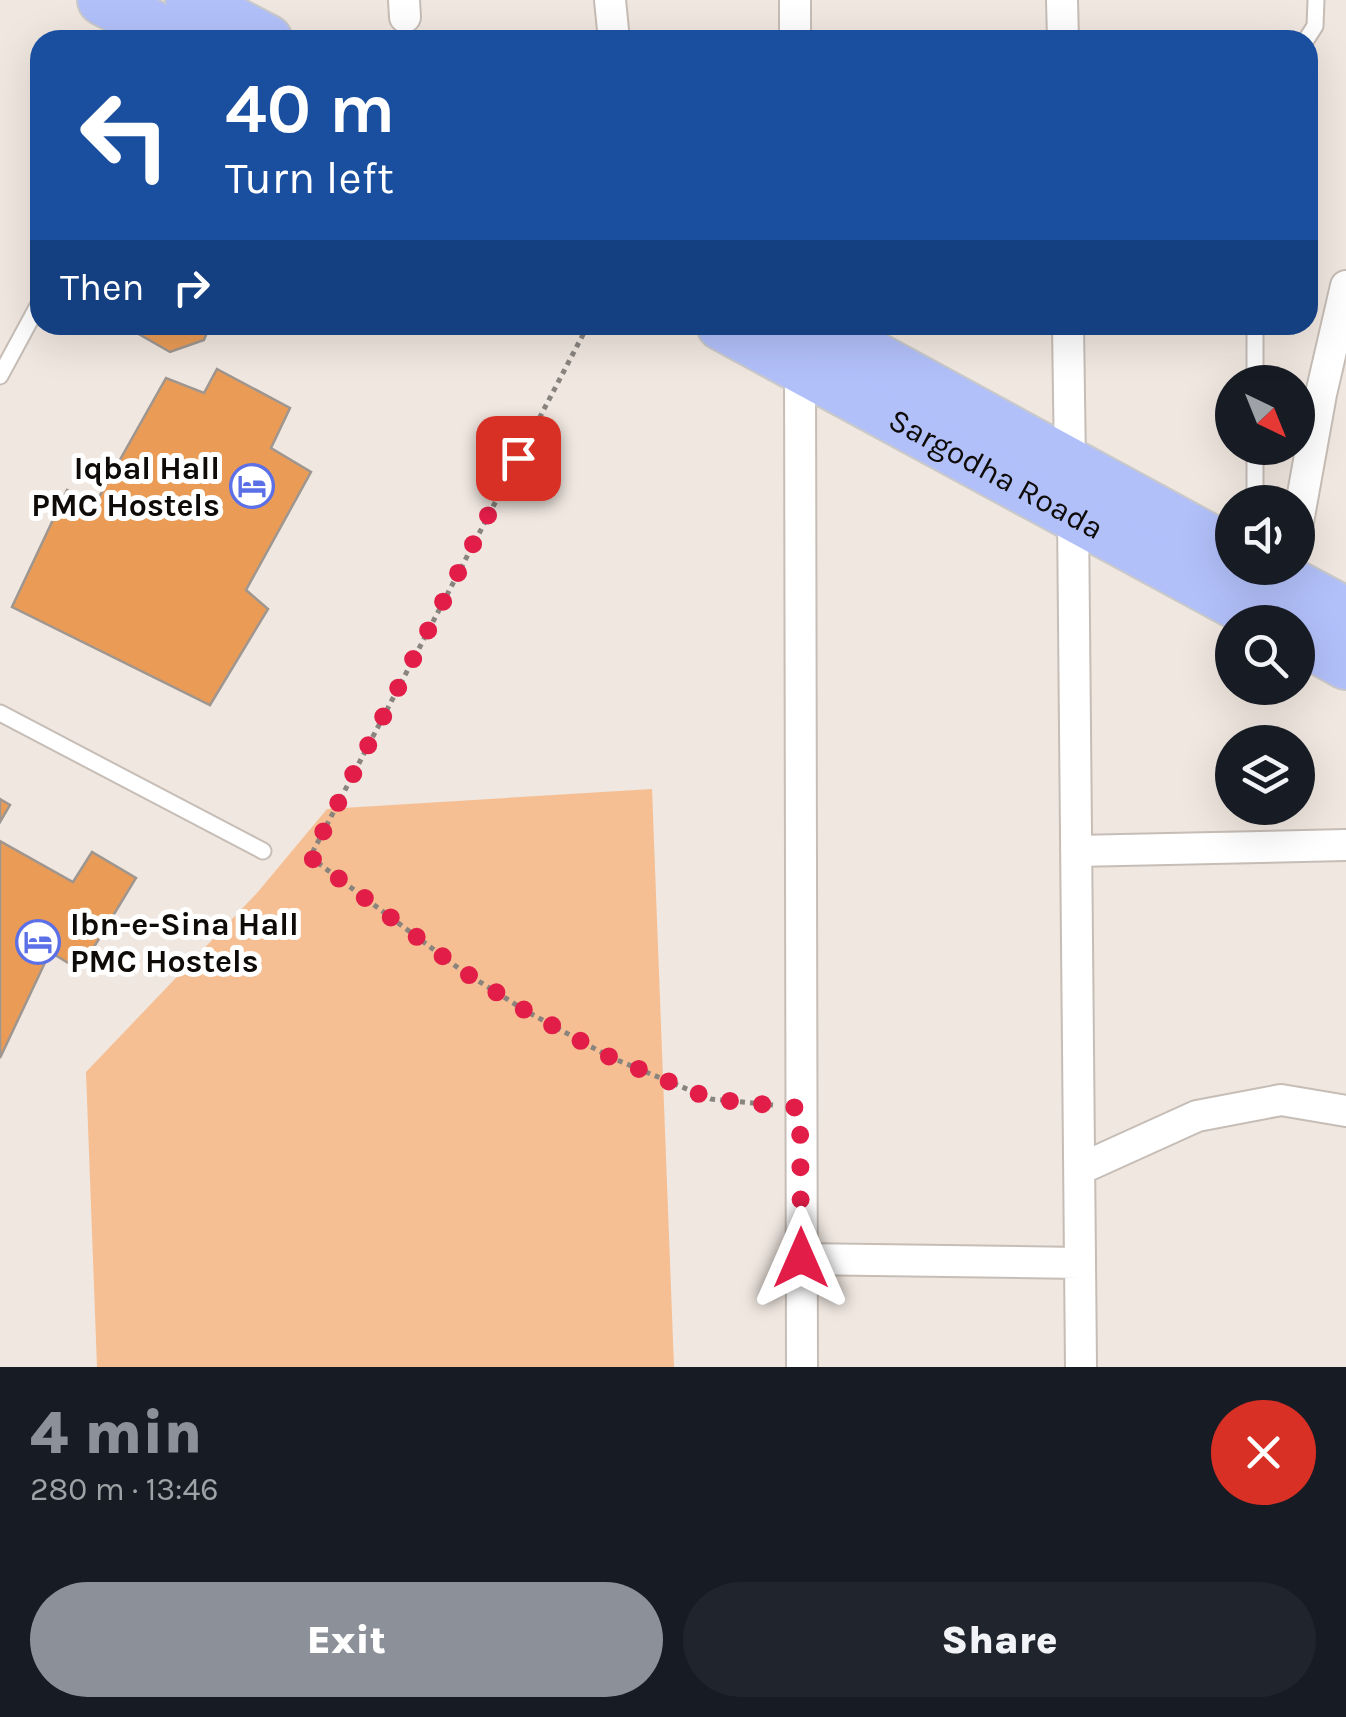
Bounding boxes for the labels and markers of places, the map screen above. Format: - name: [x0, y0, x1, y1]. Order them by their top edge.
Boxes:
- pin: [476, 416, 561, 501]
- place label: Iqbal Hall PMC Hostels: [31, 450, 220, 524]
- hotel icon: Iqbal Hall PMC Hostels: [229, 463, 275, 509]
- place label: Ibn-e-Sina Hall PMC Hostels: [70, 906, 299, 980]
- hotel icon: Ibn-e-Sina Hall PMC Hostels: [15, 919, 61, 965]

